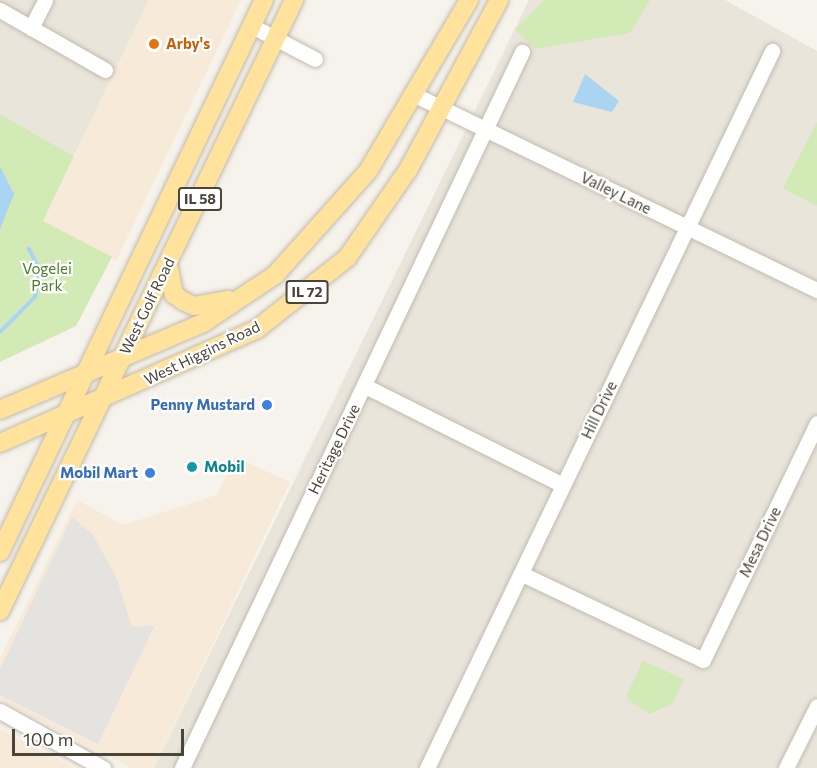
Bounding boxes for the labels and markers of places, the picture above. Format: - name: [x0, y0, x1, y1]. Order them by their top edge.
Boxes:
- place label: Arby's: [166, 35, 210, 53]
- marker: Arby's: [147, 37, 161, 51]
- place label: Penny Mustard: [151, 396, 255, 414]
- marker: Penny Mustard: [260, 398, 274, 412]
- place label: Mobil: [204, 458, 244, 476]
- marker: Mobil: [185, 460, 199, 474]
- place label: Mobil Mart: [60, 464, 138, 482]
- marker: Mobil Mart: [143, 466, 157, 480]

